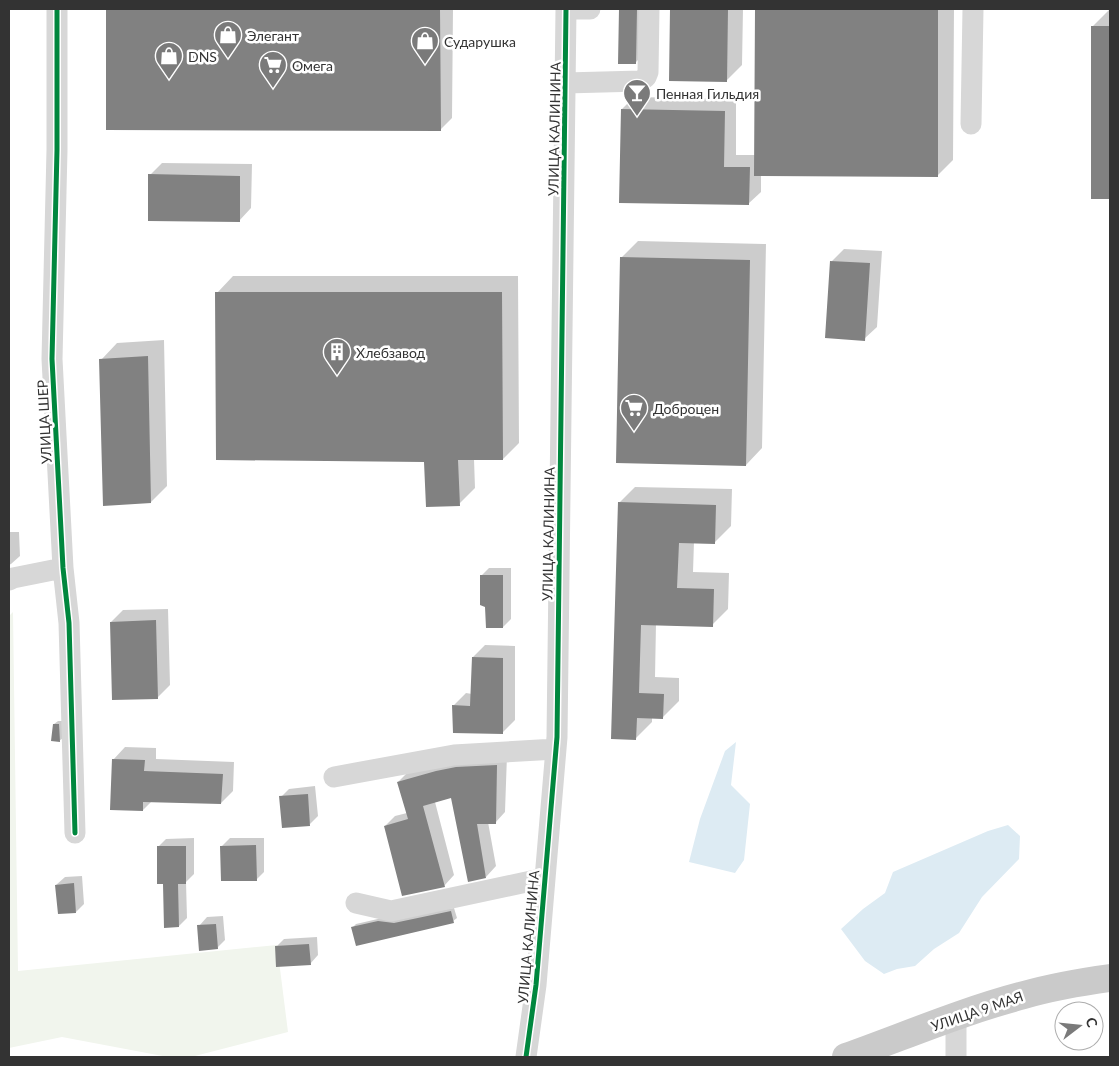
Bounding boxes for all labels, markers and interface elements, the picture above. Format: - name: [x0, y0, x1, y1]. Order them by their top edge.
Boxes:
- shop icon: Элегант: [213, 20, 243, 59]
- shop icon: Сударушка: [410, 26, 440, 65]
- place label: Элегант: [247, 27, 299, 44]
- place label: Сударушка: [444, 33, 516, 50]
- shop icon: DNS: [154, 41, 184, 80]
- place label: DNS: [188, 48, 217, 65]
- supermarket icon: Омега: [258, 50, 288, 89]
- place label: Омега: [292, 57, 333, 74]
- street label: УЛИЦА КАЛИНИНА: [544, 61, 564, 196]
- bar icon: Пенная Гильдия: [622, 78, 652, 117]
- place label: Пенная Гильдия: [656, 85, 759, 102]
- building icon: Хлебзавод: [322, 337, 352, 376]
- place label: Хлебзавод: [356, 344, 426, 361]
- street label: УЛИЦА ШЕР: [33, 379, 55, 465]
- supermarket icon: Доброцен: [619, 393, 649, 432]
- place label: Доброцен: [653, 400, 719, 417]
- street label: УЛИЦА КАЛИНИНА: [538, 466, 558, 601]
- street label: УЛИЦА КАЛИНИНА: [514, 869, 542, 1005]
- street label: УЛИЦА 9 МАЯ: [929, 987, 1025, 1035]
- north arrow: [1054, 1001, 1104, 1051]
- text: С: [1083, 1015, 1102, 1030]

